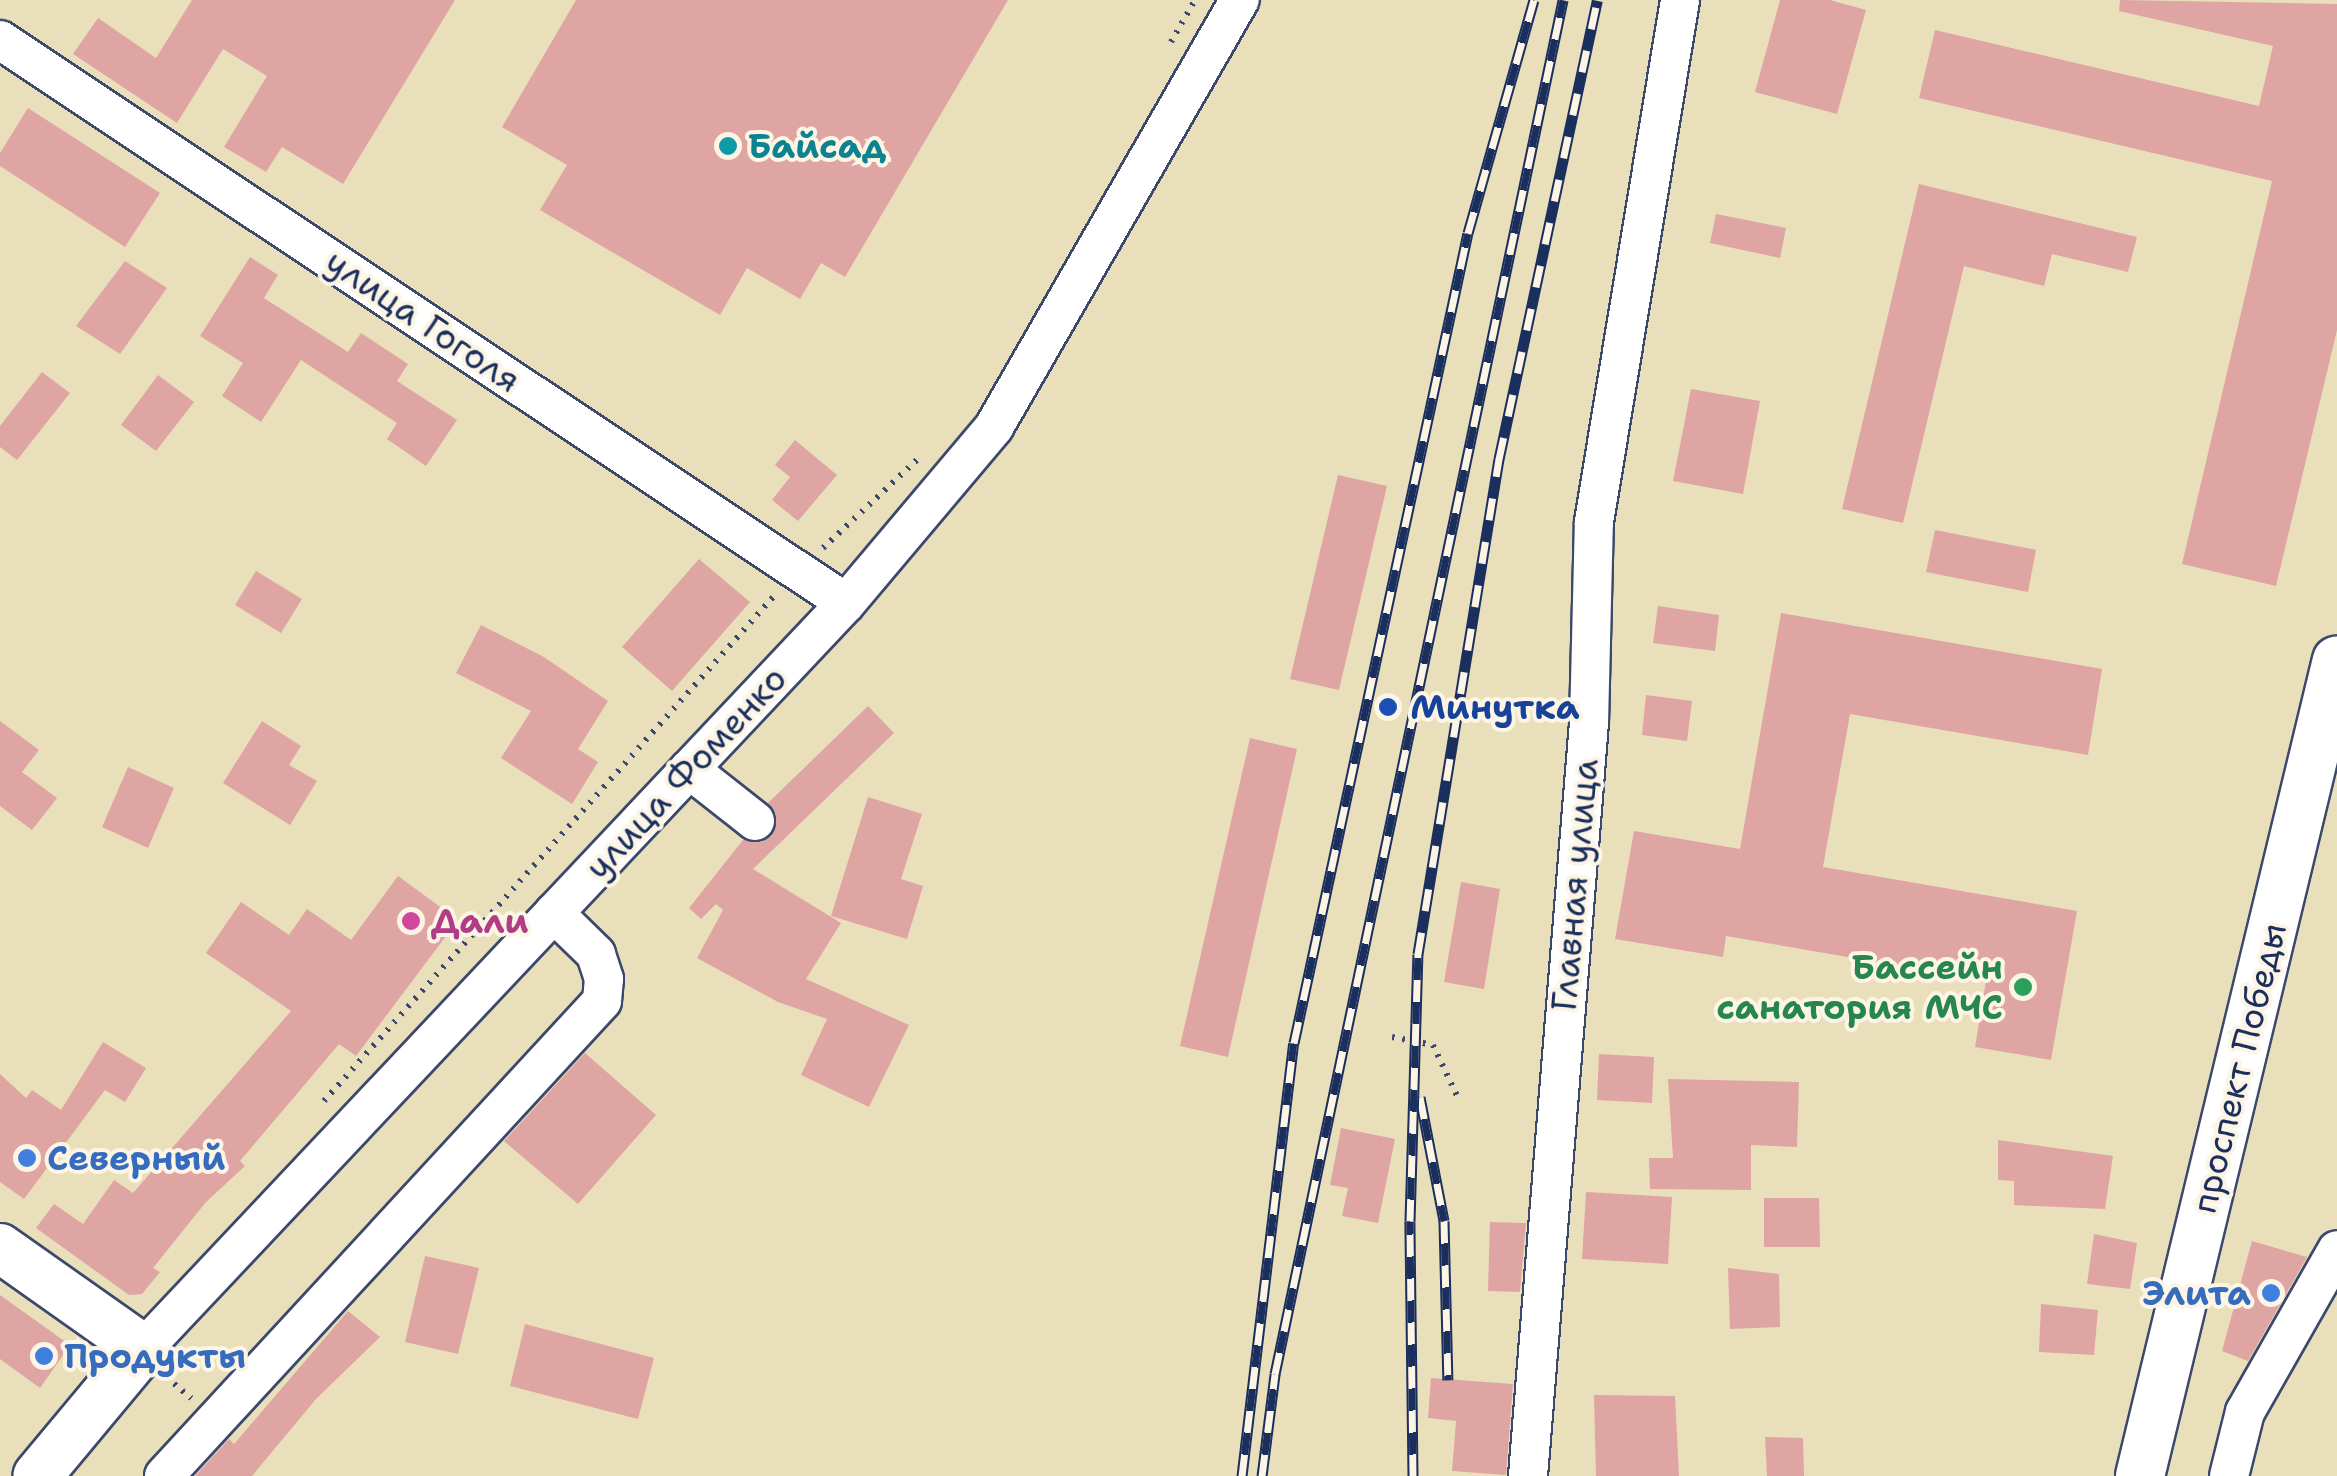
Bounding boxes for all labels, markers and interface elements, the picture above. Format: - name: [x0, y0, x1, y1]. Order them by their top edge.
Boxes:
- place label: Байсад: [748, 125, 886, 167]
- marker: Байсад: [717, 135, 739, 157]
- street label: улица Гоголя: [318, 240, 528, 402]
- street label: улица Фоменко: [577, 658, 795, 888]
- place label: Минутка: [1410, 686, 1580, 728]
- marker: Минутка: [1375, 694, 1401, 720]
- street label: Главная улица: [1543, 757, 1607, 1013]
- place label: Дали: [431, 900, 529, 942]
- marker: Дали: [400, 910, 422, 932]
- street label: проспект Победы: [2183, 919, 2295, 1217]
- place label: Бассейн санатория МЧС: [1716, 946, 2003, 1028]
- marker: Бассейн санатория МЧС: [2012, 976, 2034, 998]
- place label: Северный: [47, 1137, 225, 1179]
- marker: Северный: [16, 1147, 38, 1169]
- place label: Элита: [2142, 1272, 2251, 1314]
- marker: Элита: [2260, 1282, 2282, 1304]
- place label: Продукты: [64, 1335, 246, 1377]
- marker: Продукты: [33, 1345, 55, 1367]

